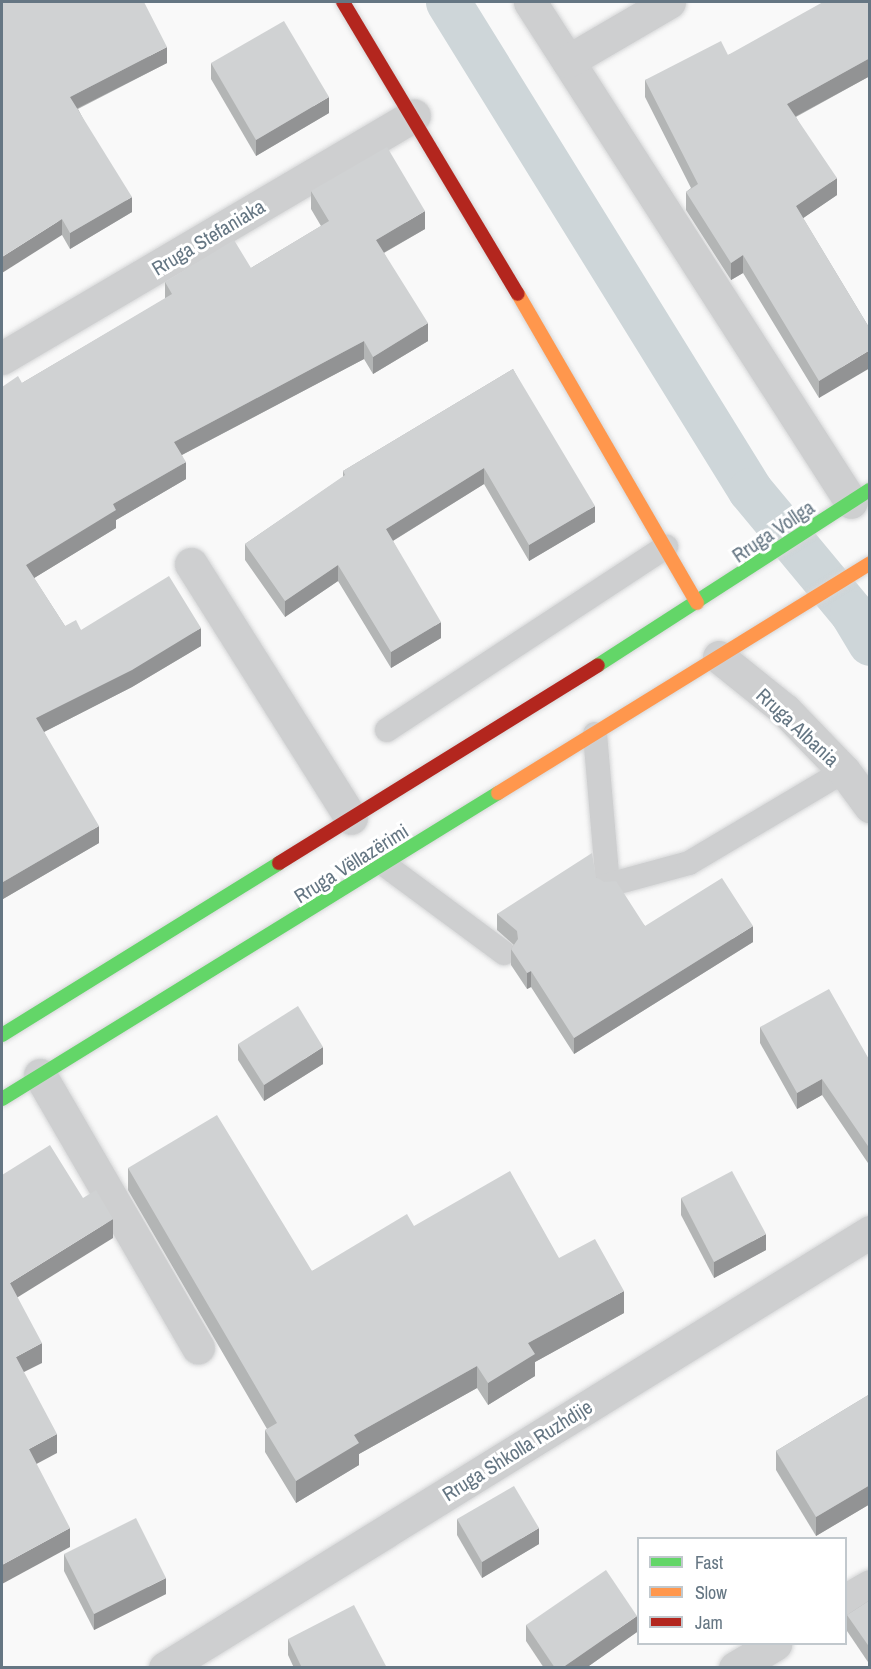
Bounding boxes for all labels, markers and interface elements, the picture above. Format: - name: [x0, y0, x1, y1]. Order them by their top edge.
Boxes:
- street label: Rruga Stefaniaka: [147, 194, 269, 280]
- street label: Rruga Vollga: [727, 495, 819, 567]
- street label: Rruga Albania: [751, 682, 845, 772]
- street label: Rruga Vëllazërimi: [289, 818, 413, 908]
- street label: Rruga Shkolla Ruzhdije: [438, 1394, 596, 1506]
- legend: [637, 1537, 847, 1645]
- text: Fast: [695, 1550, 723, 1575]
- text: Slow: [695, 1580, 727, 1605]
- text: Jam: [695, 1610, 723, 1635]

